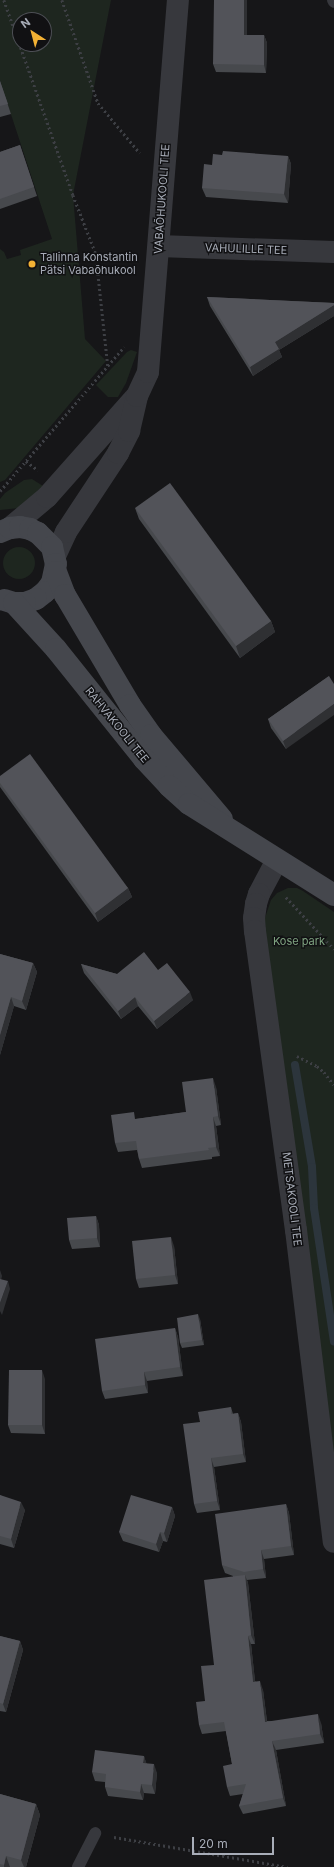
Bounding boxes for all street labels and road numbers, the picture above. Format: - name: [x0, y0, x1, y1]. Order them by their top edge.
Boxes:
- street label: VABAÕHUKOOLI TEE: [152, 144, 172, 254]
- street label: VAHULILLE TEE: [205, 241, 287, 257]
- street label: RAHVAKOOLI TEE: [82, 684, 152, 766]
- street label: METSAKOOLI TEE: [280, 1151, 304, 1247]

